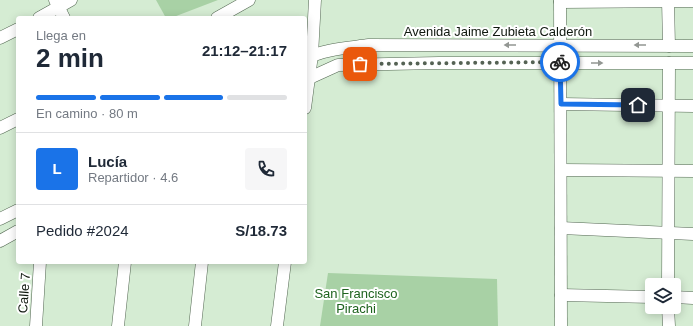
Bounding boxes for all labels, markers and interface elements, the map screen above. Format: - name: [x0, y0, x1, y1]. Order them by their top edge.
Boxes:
- street label: Avenida Jaime Zubieta Calderón: [404, 24, 592, 39]
- text: Llega en: [36, 28, 86, 43]
- text: 21:12–21:17: [202, 42, 287, 59]
- one-way arrow: [503, 42, 516, 48]
- courier: [540, 42, 580, 82]
- one-way arrow: [633, 42, 646, 48]
- text: 2 min: [36, 43, 104, 73]
- pin: [343, 47, 377, 81]
- icon: bike: [549, 51, 571, 73]
- icon: bag: [349, 53, 371, 75]
- one-way arrow: [591, 60, 604, 66]
- pin: [621, 88, 655, 122]
- icon: home: [627, 94, 649, 116]
- text: En camino · 80 m: [36, 106, 138, 121]
- button: phone: [245, 148, 287, 190]
- text: Lucía: [88, 153, 127, 170]
- text: L: [52, 160, 62, 177]
- text: Repartidor · 4.6: [88, 170, 178, 185]
- text: Pedido #2024: [36, 222, 129, 239]
- text: S/18.73: [235, 222, 287, 239]
- street label: Calle 7: [15, 272, 33, 314]
- map controls: [645, 278, 681, 314]
- button: layers: [645, 278, 681, 314]
- park label: San Francisco Pirachi: [314, 286, 398, 316]

